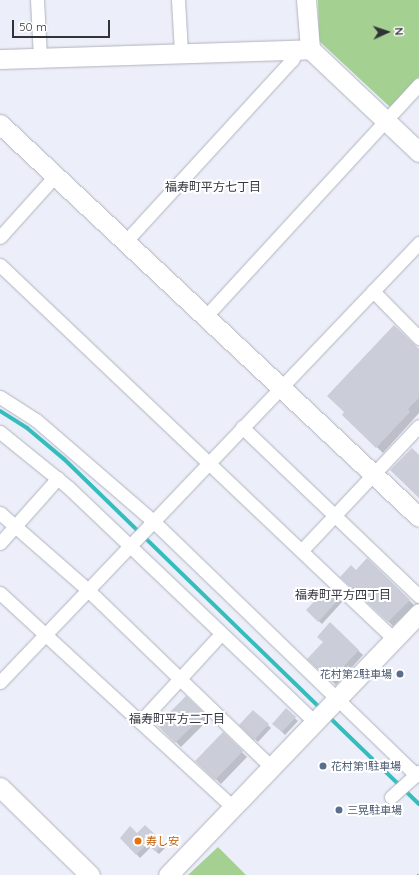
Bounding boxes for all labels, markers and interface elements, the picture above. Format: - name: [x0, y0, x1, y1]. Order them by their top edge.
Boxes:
- scale bar: [14, 12, 112, 38]
- north arrow: [367, 12, 407, 52]
- text: 50 m: [19, 19, 47, 34]
- text: N: [392, 27, 406, 36]
- district label: 福寿町平方七丁目: [165, 180, 261, 194]
- district label: 福寿町平方四丁目: [295, 588, 391, 602]
- place label: 花村第2駐車場: [320, 667, 392, 681]
- marker: 花村第2駐車場: [395, 669, 405, 679]
- district label: 福寿町平方二丁目: [129, 712, 225, 726]
- place label: 花村第1駐車場: [331, 759, 401, 773]
- marker: 花村第1駐車場: [318, 761, 328, 771]
- place label: 三晃駐車場: [347, 803, 402, 817]
- marker: 三晃駐車場: [334, 805, 344, 815]
- place label: 寿し安: [146, 834, 179, 848]
- marker: 寿し安: [133, 836, 143, 846]

